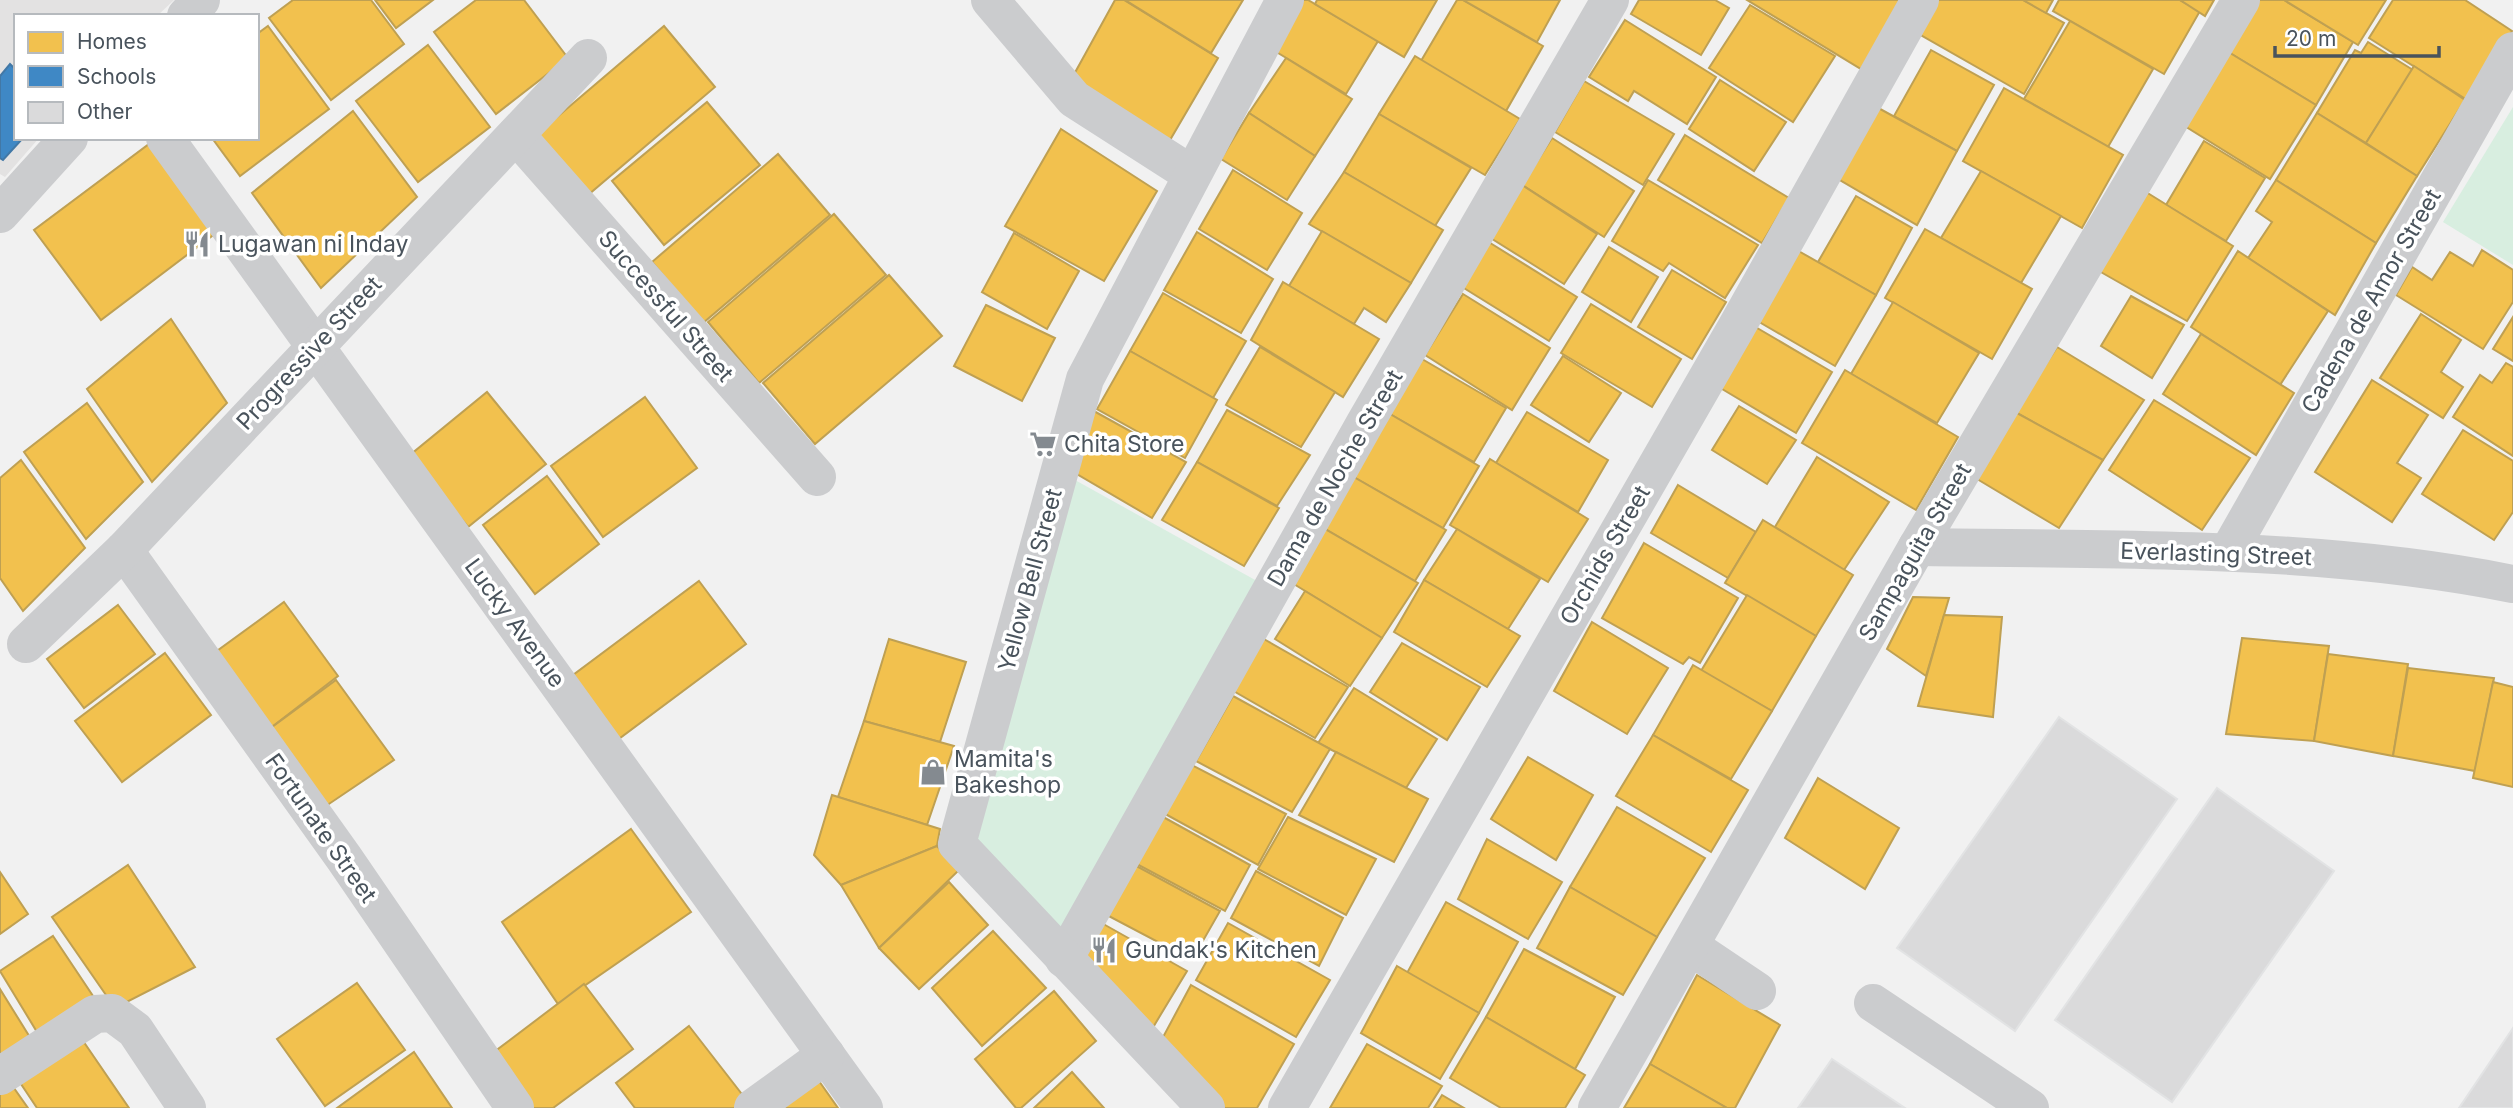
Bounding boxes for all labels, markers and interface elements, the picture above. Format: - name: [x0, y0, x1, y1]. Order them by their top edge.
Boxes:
- legend: [14, 14, 259, 140]
- scale bar: [2275, 14, 2440, 58]
- text: 20 m: [2286, 26, 2336, 51]
- text: Homes: [77, 29, 147, 54]
- text: Schools: [77, 64, 156, 89]
- text: Other: [77, 99, 133, 124]
- street label: Cadena de Amor Street: [2295, 184, 2447, 418]
- street label: Successful Street: [593, 225, 740, 388]
- restaurant icon: Lugawan ni Inday: [182, 229, 212, 259]
- place label: Lugawan ni Inday: [218, 230, 408, 258]
- street label: Progressive Street: [231, 270, 388, 436]
- street label: Dama de Noche Street: [1261, 364, 1409, 591]
- supermarket icon: Chita Store: [1028, 429, 1058, 459]
- place label: Chita Store: [1064, 430, 1185, 458]
- street label: Sampaguita Street: [1853, 458, 1977, 646]
- street label: Orchids Street: [1554, 480, 1656, 629]
- street label: Yellow Bell Street: [992, 485, 1068, 674]
- street label: Everlasting Street: [2120, 537, 2313, 571]
- street label: Lucky Avenue: [459, 553, 571, 693]
- place label: Mamita's Bakeshop: [954, 745, 1061, 799]
- street label: Fortunate Street: [259, 748, 383, 908]
- shop icon: Mamita's Bakeshop: [918, 757, 948, 787]
- restaurant icon: Gundak's Kitchen: [1089, 935, 1119, 965]
- place label: Gundak's Kitchen: [1125, 936, 1317, 964]

